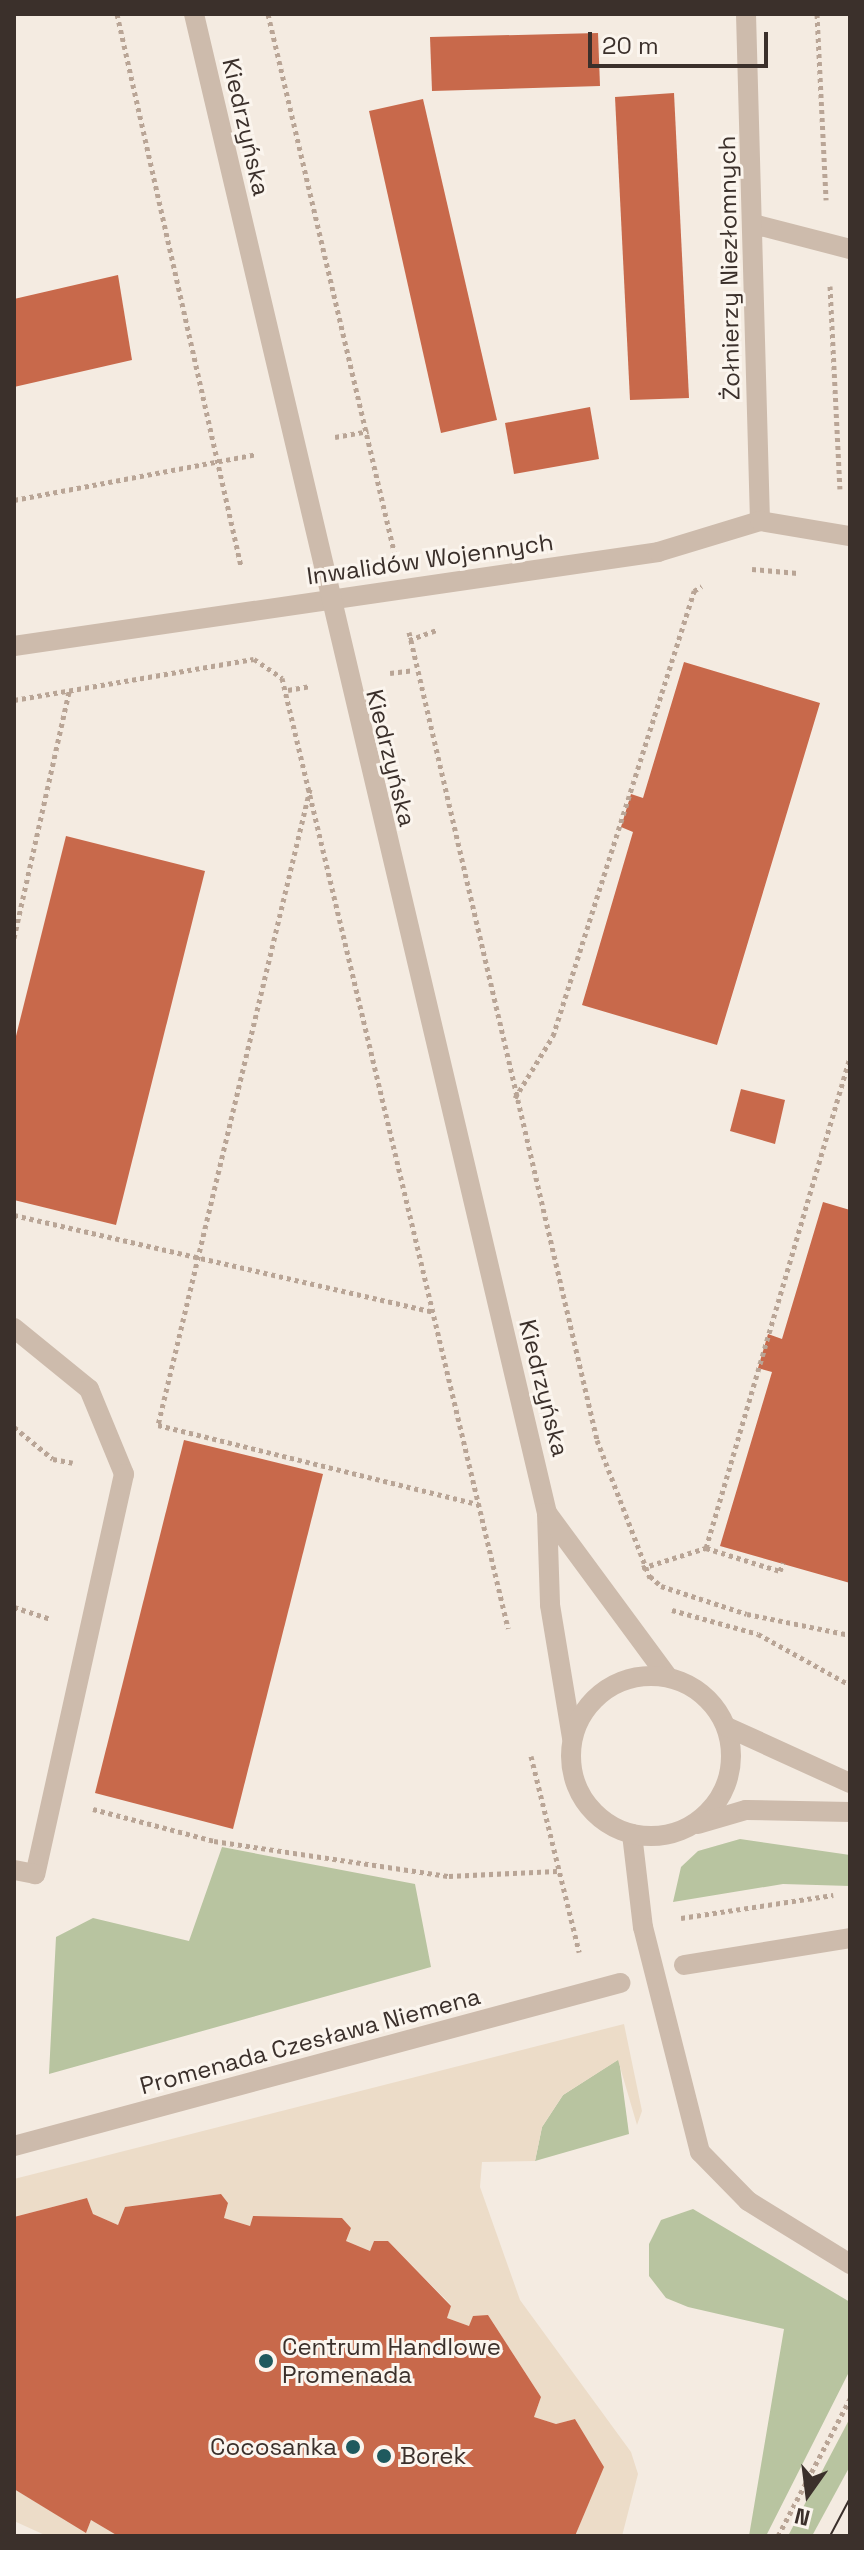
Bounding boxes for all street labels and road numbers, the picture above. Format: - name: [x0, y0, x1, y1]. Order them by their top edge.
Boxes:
- street label: Kiedrzyńska: [216, 55, 276, 199]
- street label: Żołnierzy Niezłomnych: [712, 135, 746, 401]
- street label: Inwalidów Wojennych: [305, 527, 555, 591]
- street label: Kiedrzyńska: [360, 686, 422, 830]
- street label: Kiedrzyńska: [513, 1316, 575, 1460]
- street label: Promenada Czesława Niemena: [137, 1982, 483, 2100]

